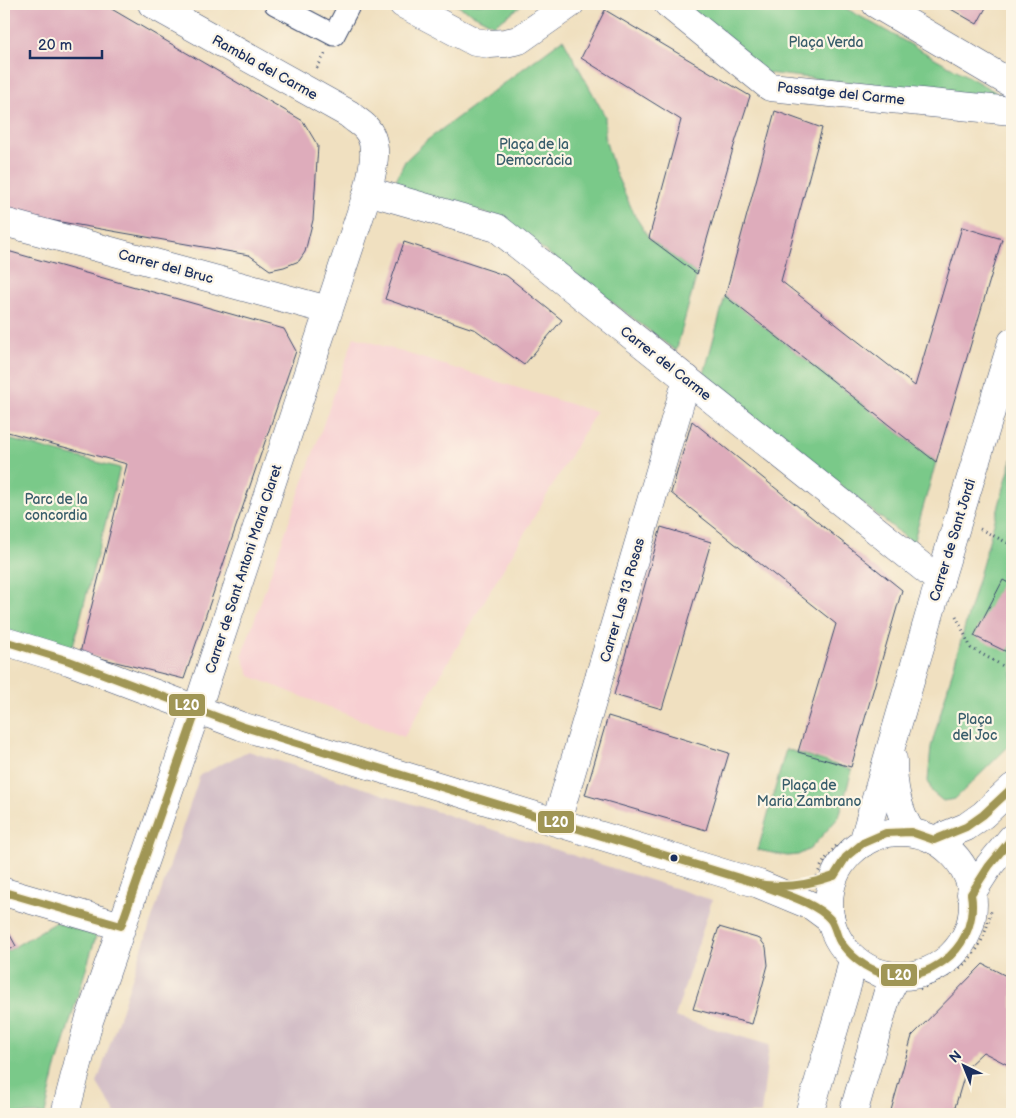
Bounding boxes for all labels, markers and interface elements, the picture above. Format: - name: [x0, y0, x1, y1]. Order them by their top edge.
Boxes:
- scale bar: [30, 28, 102, 60]
- street label: Rambla del Carme: [209, 31, 321, 104]
- park label: Plaça Verda: [788, 34, 864, 51]
- text: 20 m: [38, 36, 72, 55]
- street label: Passatge del Carme: [776, 78, 906, 109]
- park label: Plaça de la Democràcia: [496, 136, 572, 169]
- street label: Carrer del Bruc: [116, 246, 215, 287]
- street label: Carrer del Carme: [617, 323, 715, 404]
- street label: Carrer de Sant Antoni Maria Claret: [202, 462, 286, 676]
- street label: Carrer de Sant Jordi: [926, 477, 979, 604]
- park label: Parc de la concordia: [24, 491, 88, 524]
- street label: Carrer Las 13 Rosas: [597, 536, 648, 664]
- line badge: L20: [168, 693, 206, 717]
- text: L20: [175, 697, 200, 714]
- park label: Plaça del Joc: [953, 711, 997, 744]
- park label: Plaça de Maria Zambrano: [757, 777, 861, 810]
- line badge: L20: [537, 810, 575, 834]
- text: L20: [544, 814, 569, 831]
- unlabelled marker: [669, 853, 679, 863]
- line badge: L20: [880, 963, 918, 987]
- text: L20: [887, 967, 912, 984]
- north arrow: [938, 1040, 988, 1090]
- text: N: [946, 1047, 965, 1067]

